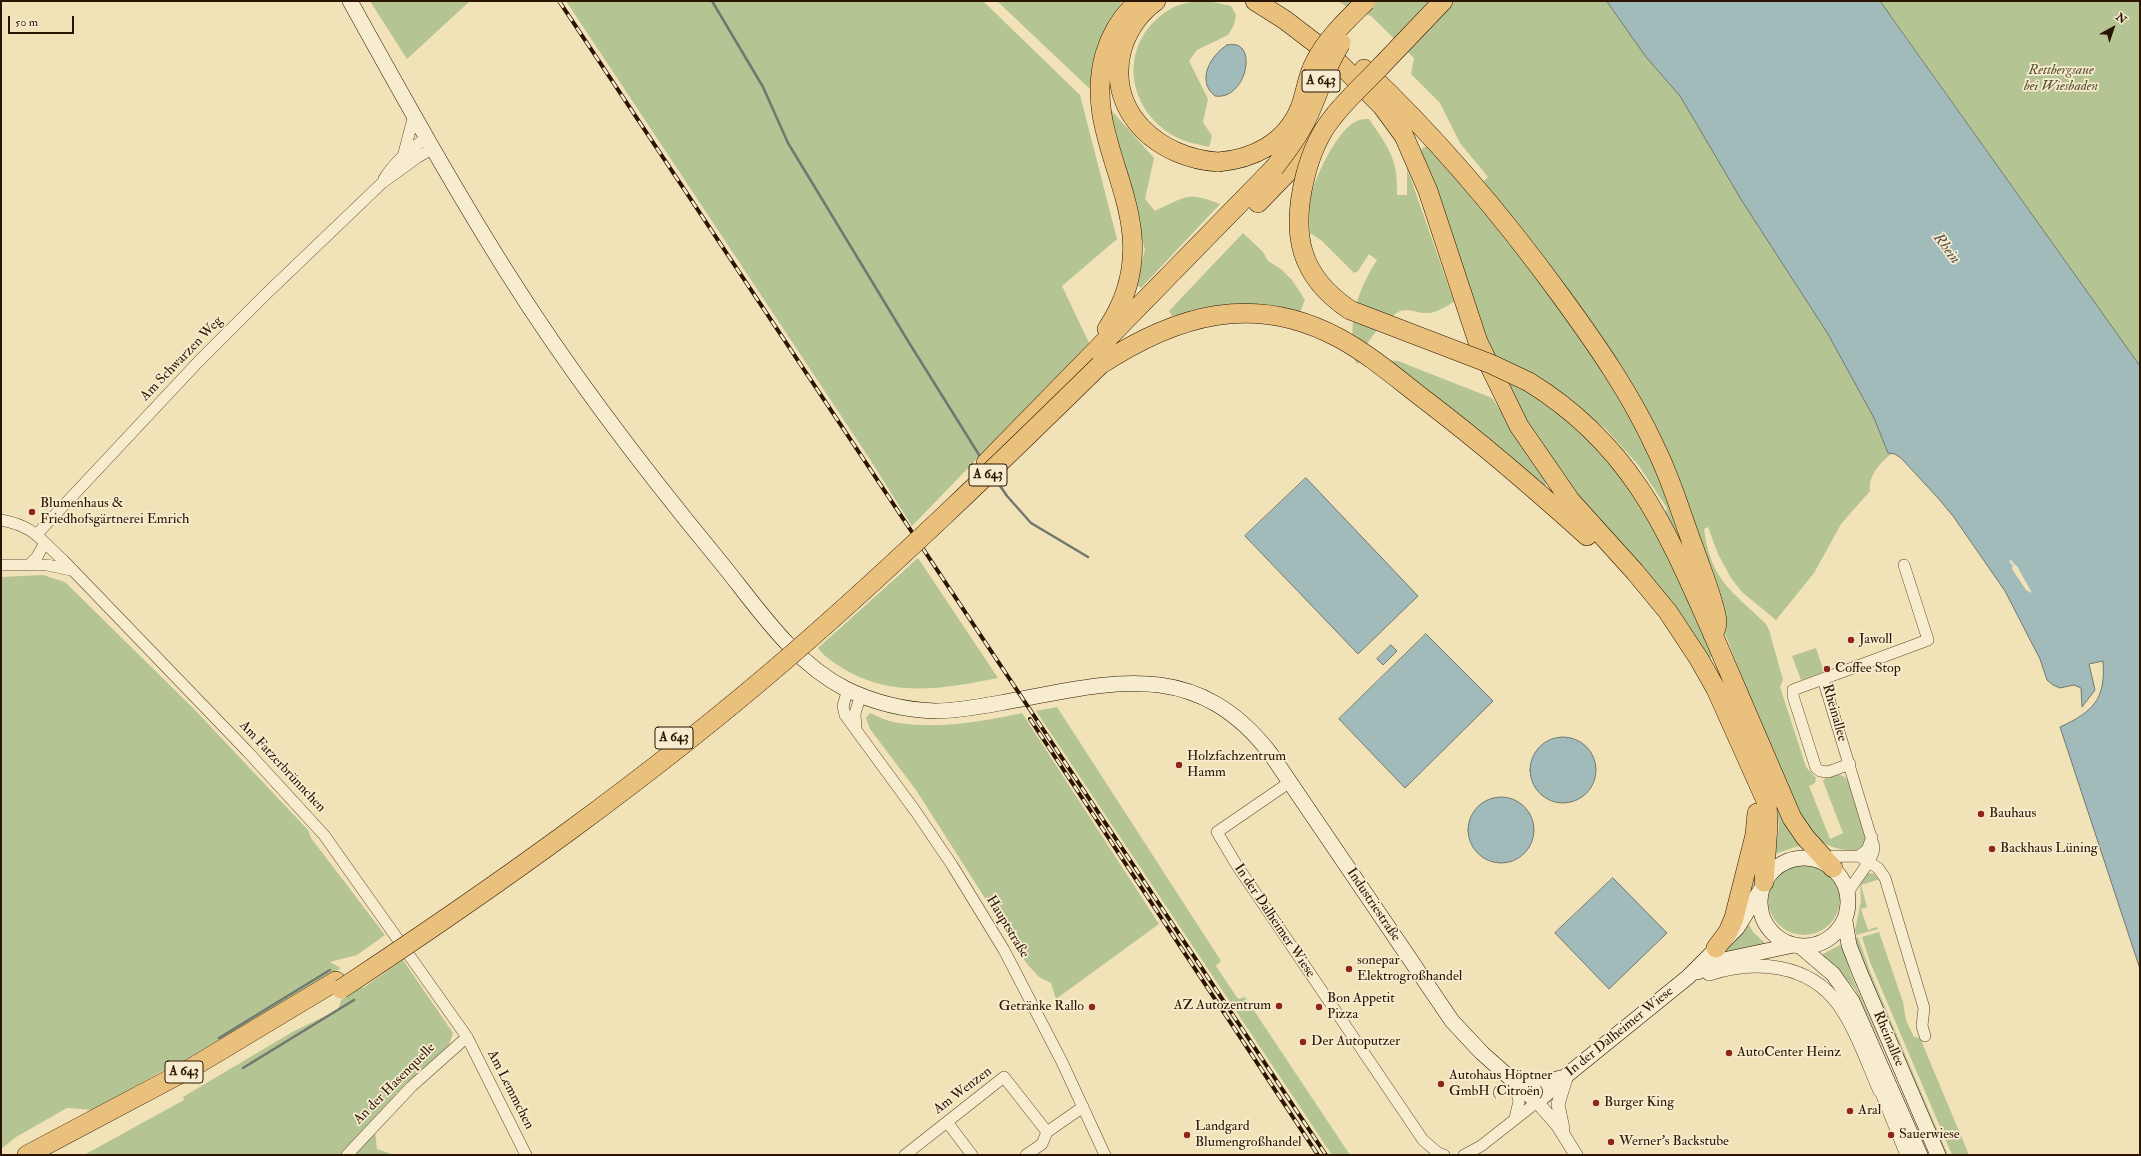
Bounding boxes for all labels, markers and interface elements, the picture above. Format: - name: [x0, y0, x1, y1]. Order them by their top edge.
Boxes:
- scale bar: [10, 8, 76, 34]
- north arrow: [2093, 8, 2133, 48]
- text: N: [2113, 10, 2129, 27]
- text: 50 m: [15, 15, 38, 30]
- park label: Rettbergsaue bei Wiesbaden: [2024, 63, 2098, 96]
- road number: A 643: [1302, 70, 1340, 92]
- water label: Rhein: [1929, 230, 1963, 268]
- street label: Am Schwarzen Weg: [137, 313, 227, 405]
- road number: A 643: [969, 464, 1007, 486]
- place label: Blumenhaus & Friedhofsgärtnerei Emrich: [40, 496, 189, 528]
- marker: Blumenhaus & Friedhofsgärtnerei Emrich: [27, 507, 37, 517]
- place label: Jawoll: [1859, 632, 1892, 648]
- marker: Jawoll: [1846, 635, 1856, 645]
- place label: Coffee Stop: [1835, 661, 1901, 677]
- marker: Coffee Stop: [1822, 664, 1832, 674]
- street label: Rheinallee: [1818, 682, 1850, 744]
- street label: Am Fatzerbrünnchen: [235, 718, 329, 816]
- road number: A 643: [655, 727, 693, 749]
- place label: Holzfachzentrum Hamm: [1187, 749, 1286, 782]
- marker: Holzfachzentrum Hamm: [1174, 760, 1184, 770]
- place label: Bauhaus: [1989, 806, 2036, 822]
- marker: Bauhaus: [1976, 809, 1986, 819]
- place label: Backhaus Lüning: [2000, 841, 2098, 857]
- marker: Backhaus Lüning: [1987, 844, 1997, 854]
- street label: In der Dalheimer Wiese: [1230, 861, 1318, 981]
- street label: Industriestraße: [1342, 865, 1404, 945]
- street label: Hauptstraße: [982, 893, 1032, 961]
- place label: sonepar Elektrogroßhandel: [1357, 953, 1462, 986]
- marker: sonepar Elektrogroßhandel: [1344, 964, 1354, 974]
- street label: In der Dalheimer Wiese: [1563, 983, 1677, 1081]
- place label: Bon Appetit Pizza: [1327, 991, 1395, 1024]
- place label: AZ Autozentrum: [1174, 998, 1271, 1014]
- place label: Getränke Rallo: [999, 999, 1084, 1015]
- marker: AZ Autozentrum: [1274, 1001, 1284, 1011]
- marker: Getränke Rallo: [1087, 1002, 1097, 1012]
- marker: Bon Appetit Pizza: [1314, 1002, 1324, 1012]
- street label: Rheinallee: [1869, 1009, 1907, 1069]
- place label: Der Autoputzer: [1311, 1034, 1400, 1050]
- marker: Der Autoputzer: [1298, 1037, 1308, 1047]
- street label: An der Hasenquelle: [351, 1040, 439, 1128]
- place label: AutoCenter Heinz: [1737, 1045, 1841, 1061]
- street label: Am Lemmchen: [483, 1048, 537, 1132]
- marker: AutoCenter Heinz: [1724, 1048, 1734, 1058]
- road number: A 643: [165, 1061, 203, 1083]
- street label: Am Wenzen: [931, 1064, 995, 1118]
- place label: Autohaus Höptner GmbH (Citroën): [1449, 1068, 1552, 1100]
- marker: Autohaus Höptner GmbH (Citroën): [1436, 1079, 1446, 1089]
- place label: Burger King: [1604, 1095, 1674, 1111]
- marker: Burger King: [1591, 1098, 1601, 1108]
- place label: Aral: [1858, 1103, 1881, 1119]
- marker: Aral: [1845, 1106, 1855, 1116]
- place label: Landgard Blumengroßhandel: [1195, 1119, 1302, 1152]
- place label: Sauerwiese: [1899, 1127, 1960, 1143]
- marker: Landgard Blumengroßhandel: [1182, 1130, 1192, 1140]
- marker: Sauerwiese: [1886, 1130, 1896, 1140]
- place label: Werner's Backstube: [1619, 1134, 1729, 1150]
- marker: Werner's Backstube: [1606, 1137, 1616, 1147]

